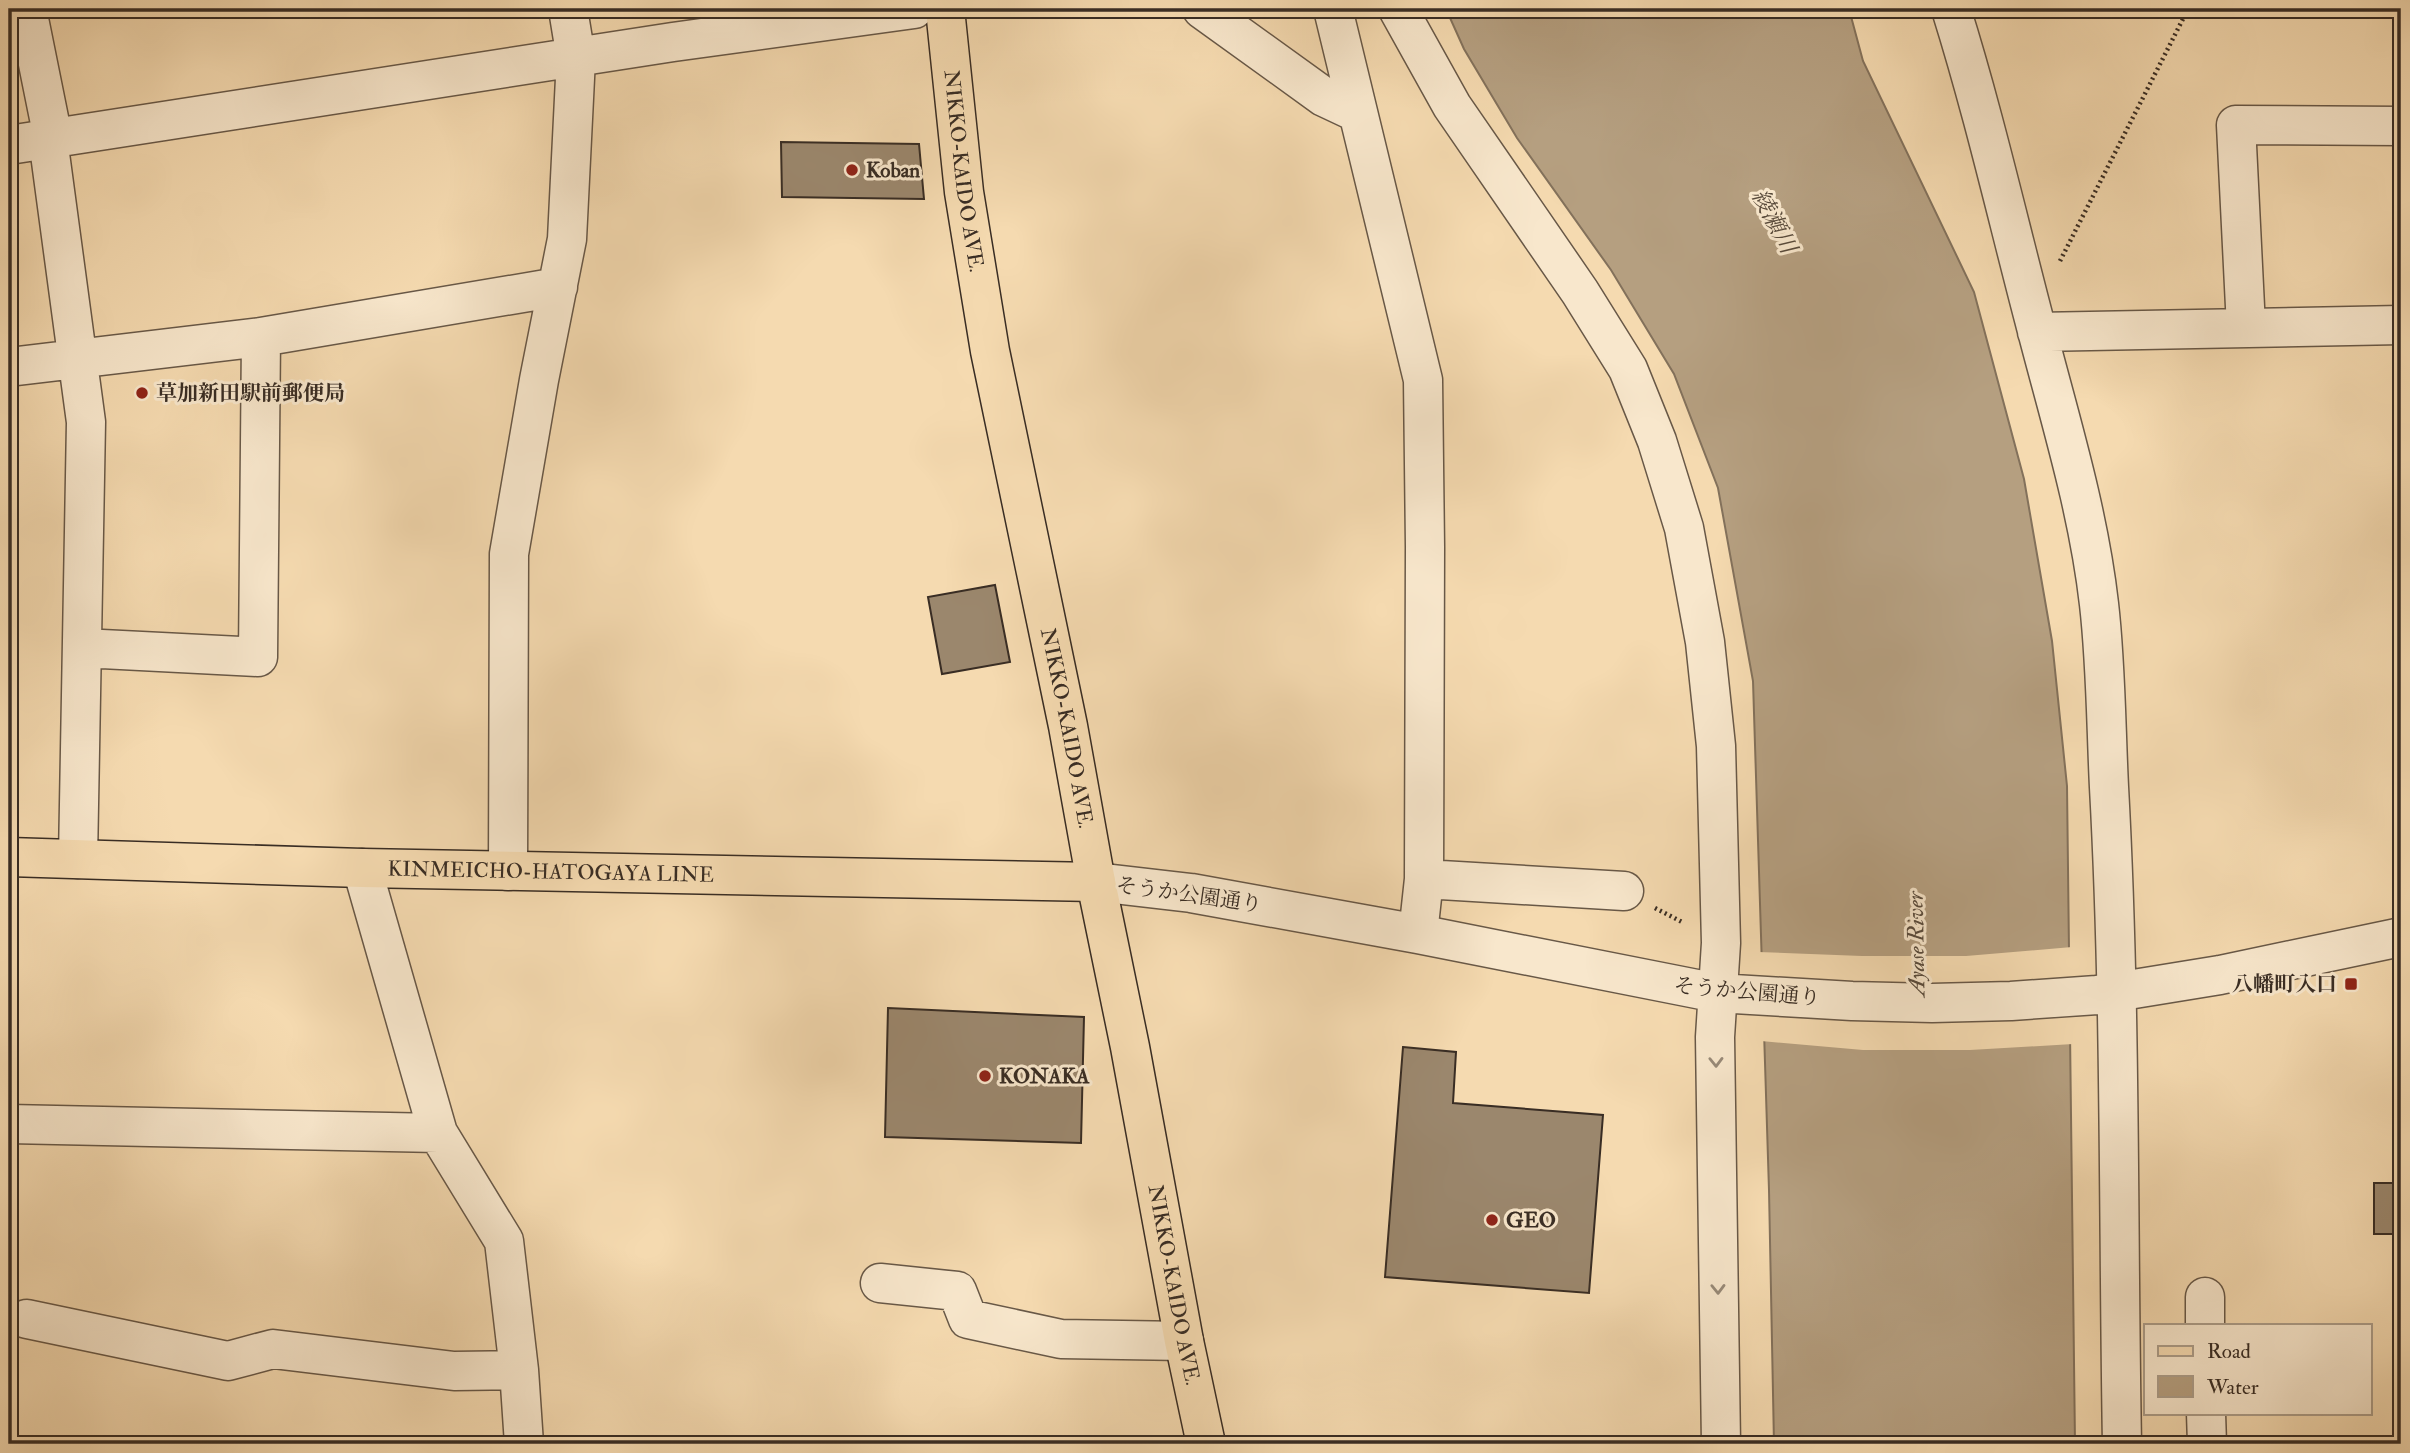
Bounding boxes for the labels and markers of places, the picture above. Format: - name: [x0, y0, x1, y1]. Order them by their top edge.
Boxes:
- place label: Koban: [866, 157, 920, 184]
- marker: Koban: [844, 162, 860, 178]
- place label: 草加新田駅前郵便局: [156, 380, 345, 407]
- marker: 草加新田駅前郵便局: [134, 385, 150, 401]
- place label: 八幡町入口: [2232, 971, 2337, 998]
- marker: 八幡町入口: [2343, 976, 2359, 992]
- place label: KONAKA: [999, 1063, 1090, 1090]
- marker: KONAKA: [977, 1068, 993, 1084]
- place label: GEO: [1506, 1207, 1556, 1234]
- marker: GEO: [1484, 1212, 1500, 1228]

